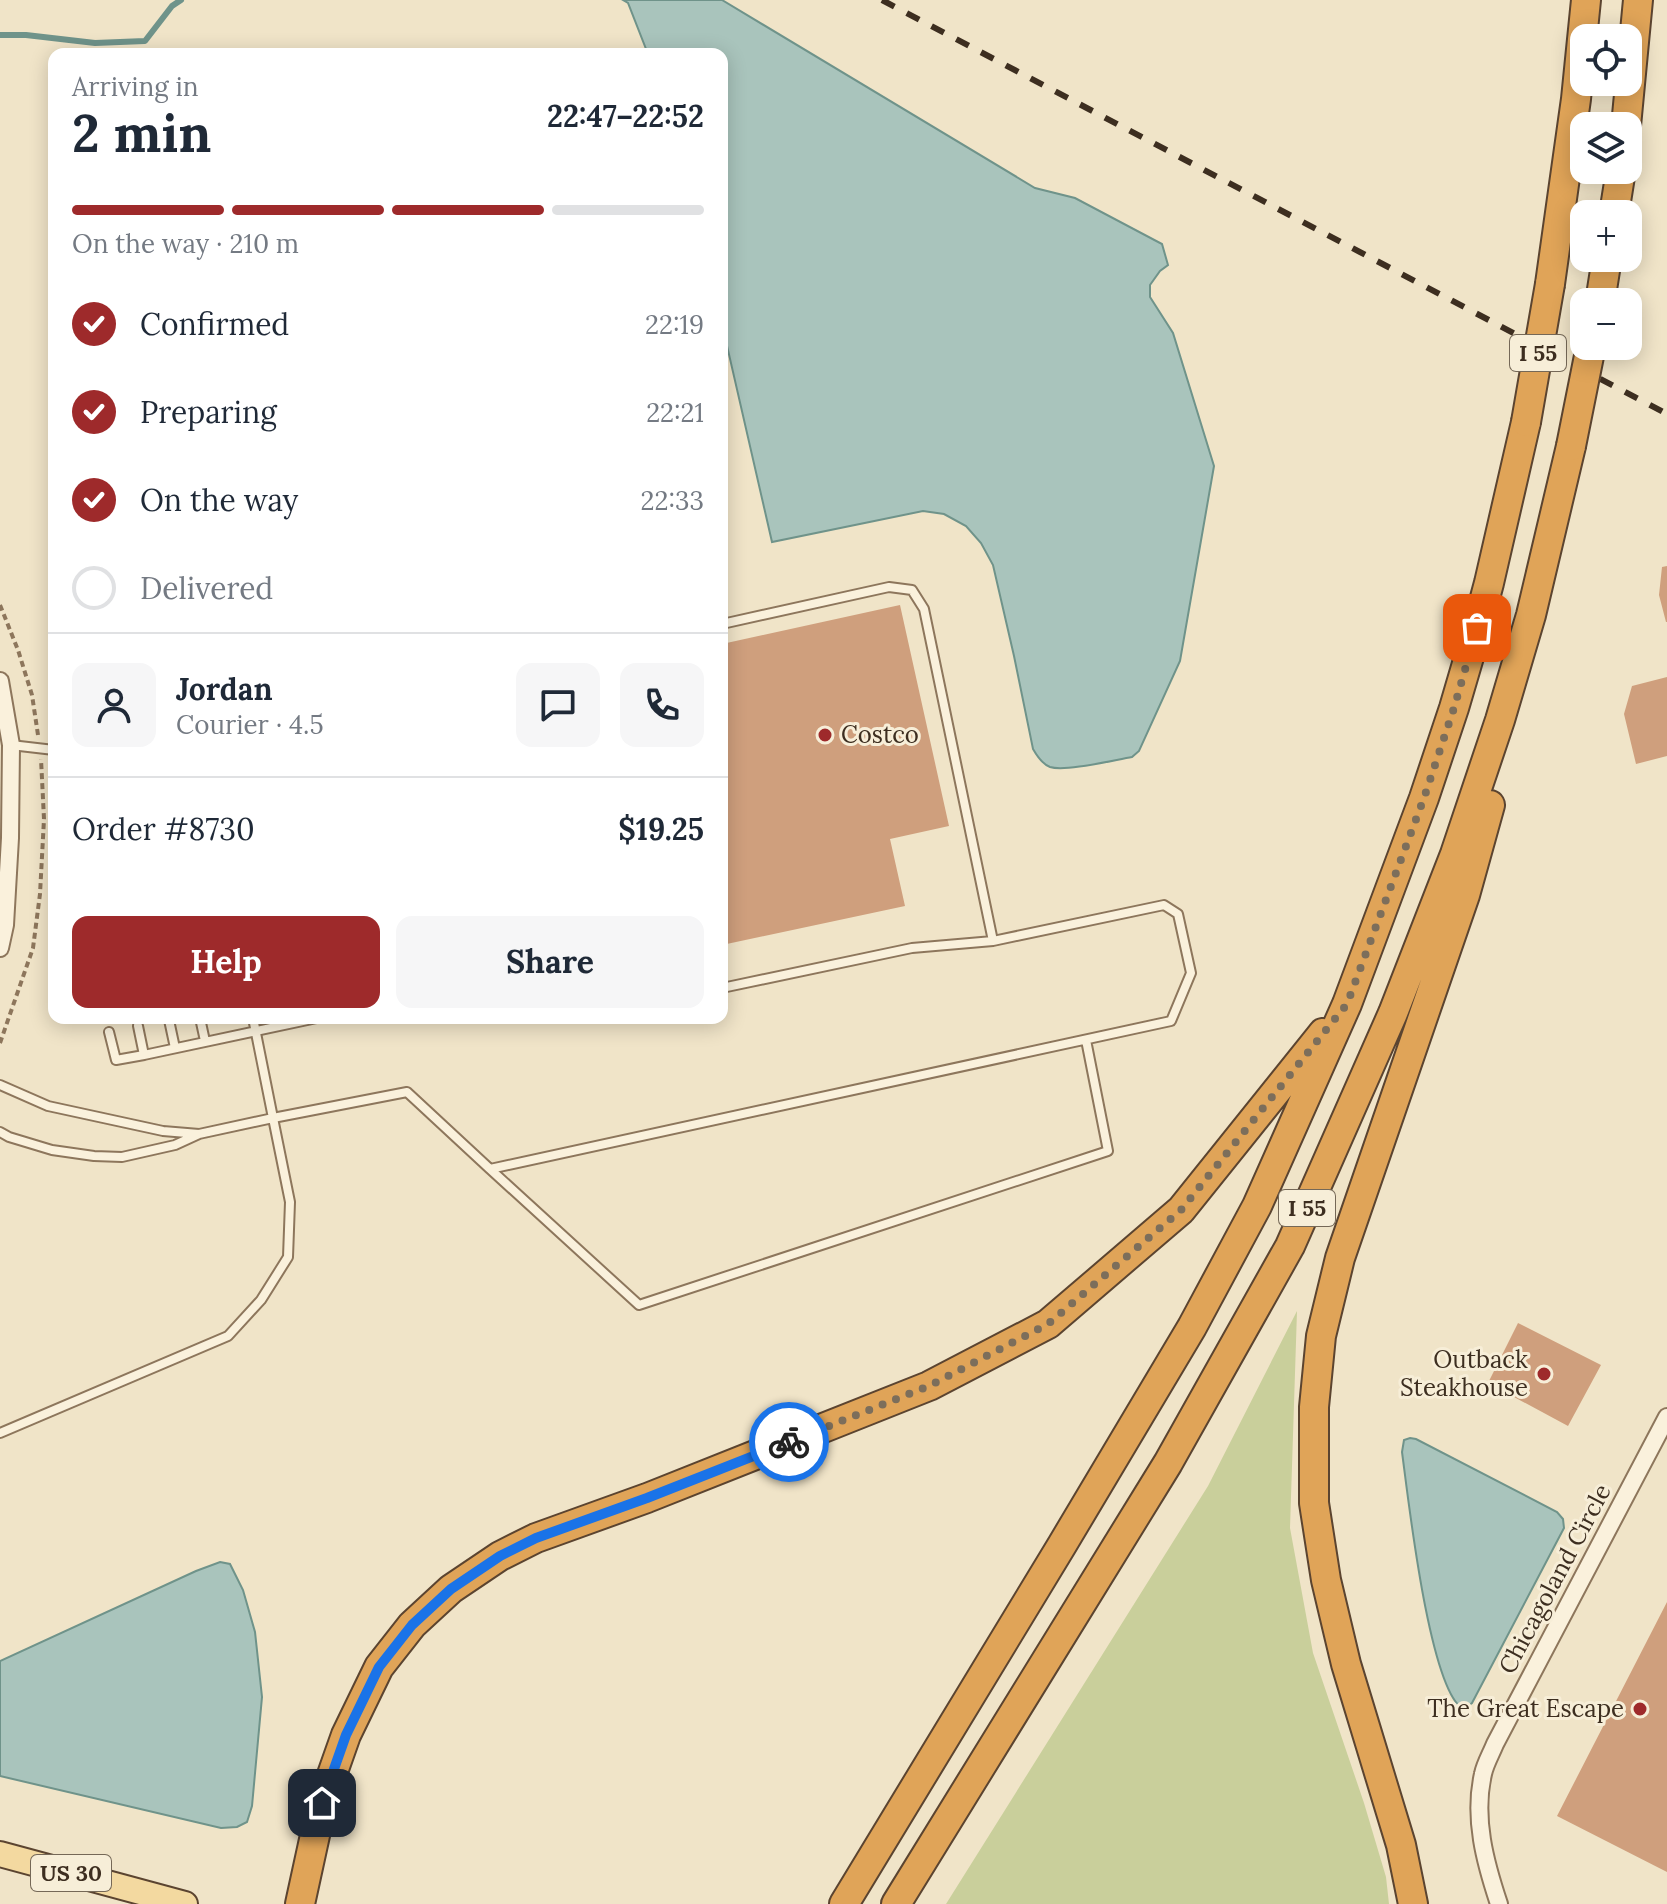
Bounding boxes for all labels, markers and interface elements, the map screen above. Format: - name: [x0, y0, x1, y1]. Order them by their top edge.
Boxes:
- map controls: [1570, 24, 1642, 360]
- button: locate: [1570, 24, 1642, 96]
- text: Arriving in: [72, 70, 199, 103]
- text: 22:47–22:52: [547, 97, 704, 135]
- text: 2 min: [72, 100, 211, 166]
- button: layers: [1570, 112, 1642, 184]
- button: +: [1570, 200, 1642, 272]
- text: On the way · 210 m: [72, 227, 299, 260]
- button: −: [1570, 288, 1642, 360]
- icon: check: [72, 302, 116, 346]
- text: Confirmed: [140, 305, 289, 343]
- text: 22:19: [645, 308, 704, 341]
- road number: I 55: [1510, 335, 1566, 371]
- icon: check: [72, 390, 116, 434]
- text: Preparing: [140, 393, 277, 431]
- text: 22:21: [646, 396, 704, 429]
- icon: check: [72, 478, 116, 522]
- text: On the way: [140, 481, 298, 519]
- text: 22:33: [641, 484, 704, 517]
- text: Delivered: [140, 569, 273, 607]
- pin: [1443, 594, 1511, 662]
- icon: bag: [1455, 606, 1499, 650]
- button: person: [72, 663, 156, 747]
- button: chat: [516, 663, 600, 747]
- button: phone: [620, 663, 704, 747]
- text: Jordan: [176, 670, 273, 708]
- text: Courier · 4.5: [176, 708, 324, 741]
- place label: Costco: [841, 719, 919, 750]
- marker: Costco: [816, 726, 834, 744]
- text: Order #8730: [72, 810, 255, 848]
- text: $19.25: [618, 810, 704, 848]
- button: Help: [72, 916, 380, 1008]
- button: Share: [396, 916, 704, 1008]
- road number: I 55: [1279, 1190, 1335, 1226]
- place label: Outback Steakhouse: [1400, 1344, 1528, 1403]
- marker: Outback Steakhouse: [1535, 1365, 1553, 1383]
- courier: [749, 1402, 829, 1482]
- icon: bike: [767, 1420, 811, 1464]
- street label: Chicagoland Circle: [1491, 1479, 1618, 1679]
- place label: The Great Escape: [1427, 1693, 1624, 1724]
- marker: The Great Escape: [1631, 1700, 1649, 1718]
- pin: [288, 1769, 356, 1837]
- icon: home: [300, 1781, 344, 1825]
- road number: US 30: [31, 1855, 111, 1891]

